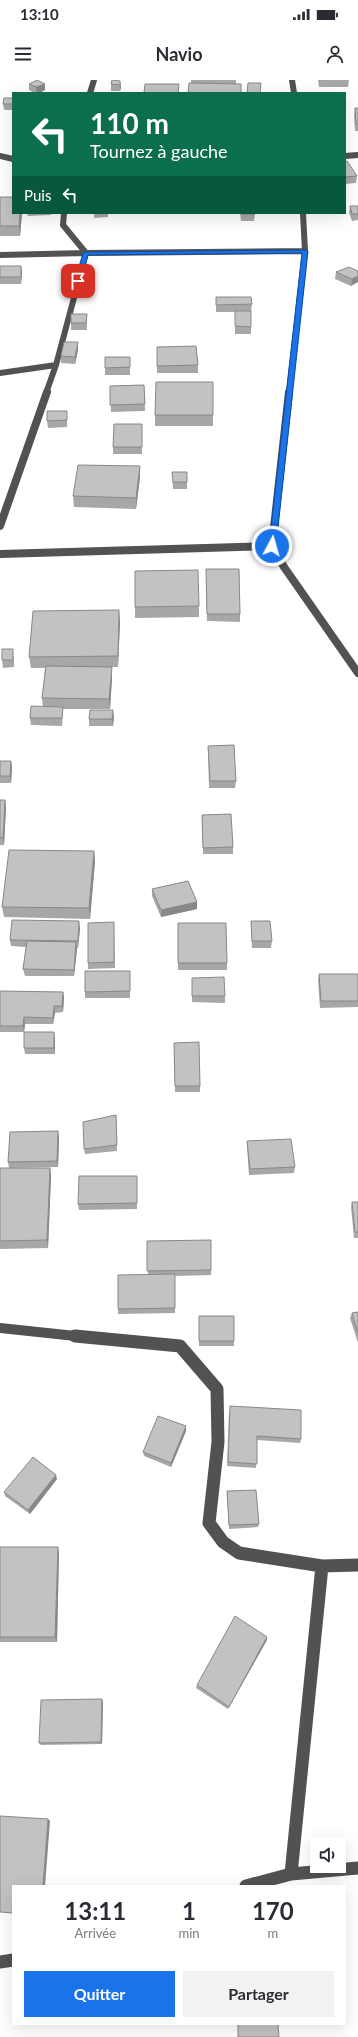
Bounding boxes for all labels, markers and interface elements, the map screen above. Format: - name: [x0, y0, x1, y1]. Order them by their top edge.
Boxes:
- text: 13:10: [20, 5, 59, 23]
- icon: menu: [12, 43, 34, 65]
- text: Navio: [156, 43, 202, 65]
- icon: person: [324, 43, 346, 65]
- text: 110 m: [90, 106, 169, 140]
- icon: left: [24, 108, 76, 160]
- text: Tournez à gauche: [90, 140, 228, 162]
- icon: left: [59, 184, 81, 206]
- text: Puis: [24, 186, 51, 204]
- pin: [61, 264, 95, 298]
- icon: arrive: [67, 270, 89, 292]
- position arrow: [251, 525, 293, 567]
- map controls: [310, 1837, 346, 1873]
- button: sound: [310, 1837, 346, 1873]
- text: 13:11: [64, 1896, 126, 1925]
- text: 1: [182, 1896, 196, 1925]
- text: 170: [252, 1896, 294, 1925]
- text: Arrivée: [74, 1925, 116, 1941]
- text: min: [179, 1925, 200, 1941]
- text: m: [267, 1925, 278, 1941]
- button: Quitter: [24, 1971, 175, 2017]
- button: Partager: [183, 1971, 334, 2017]

